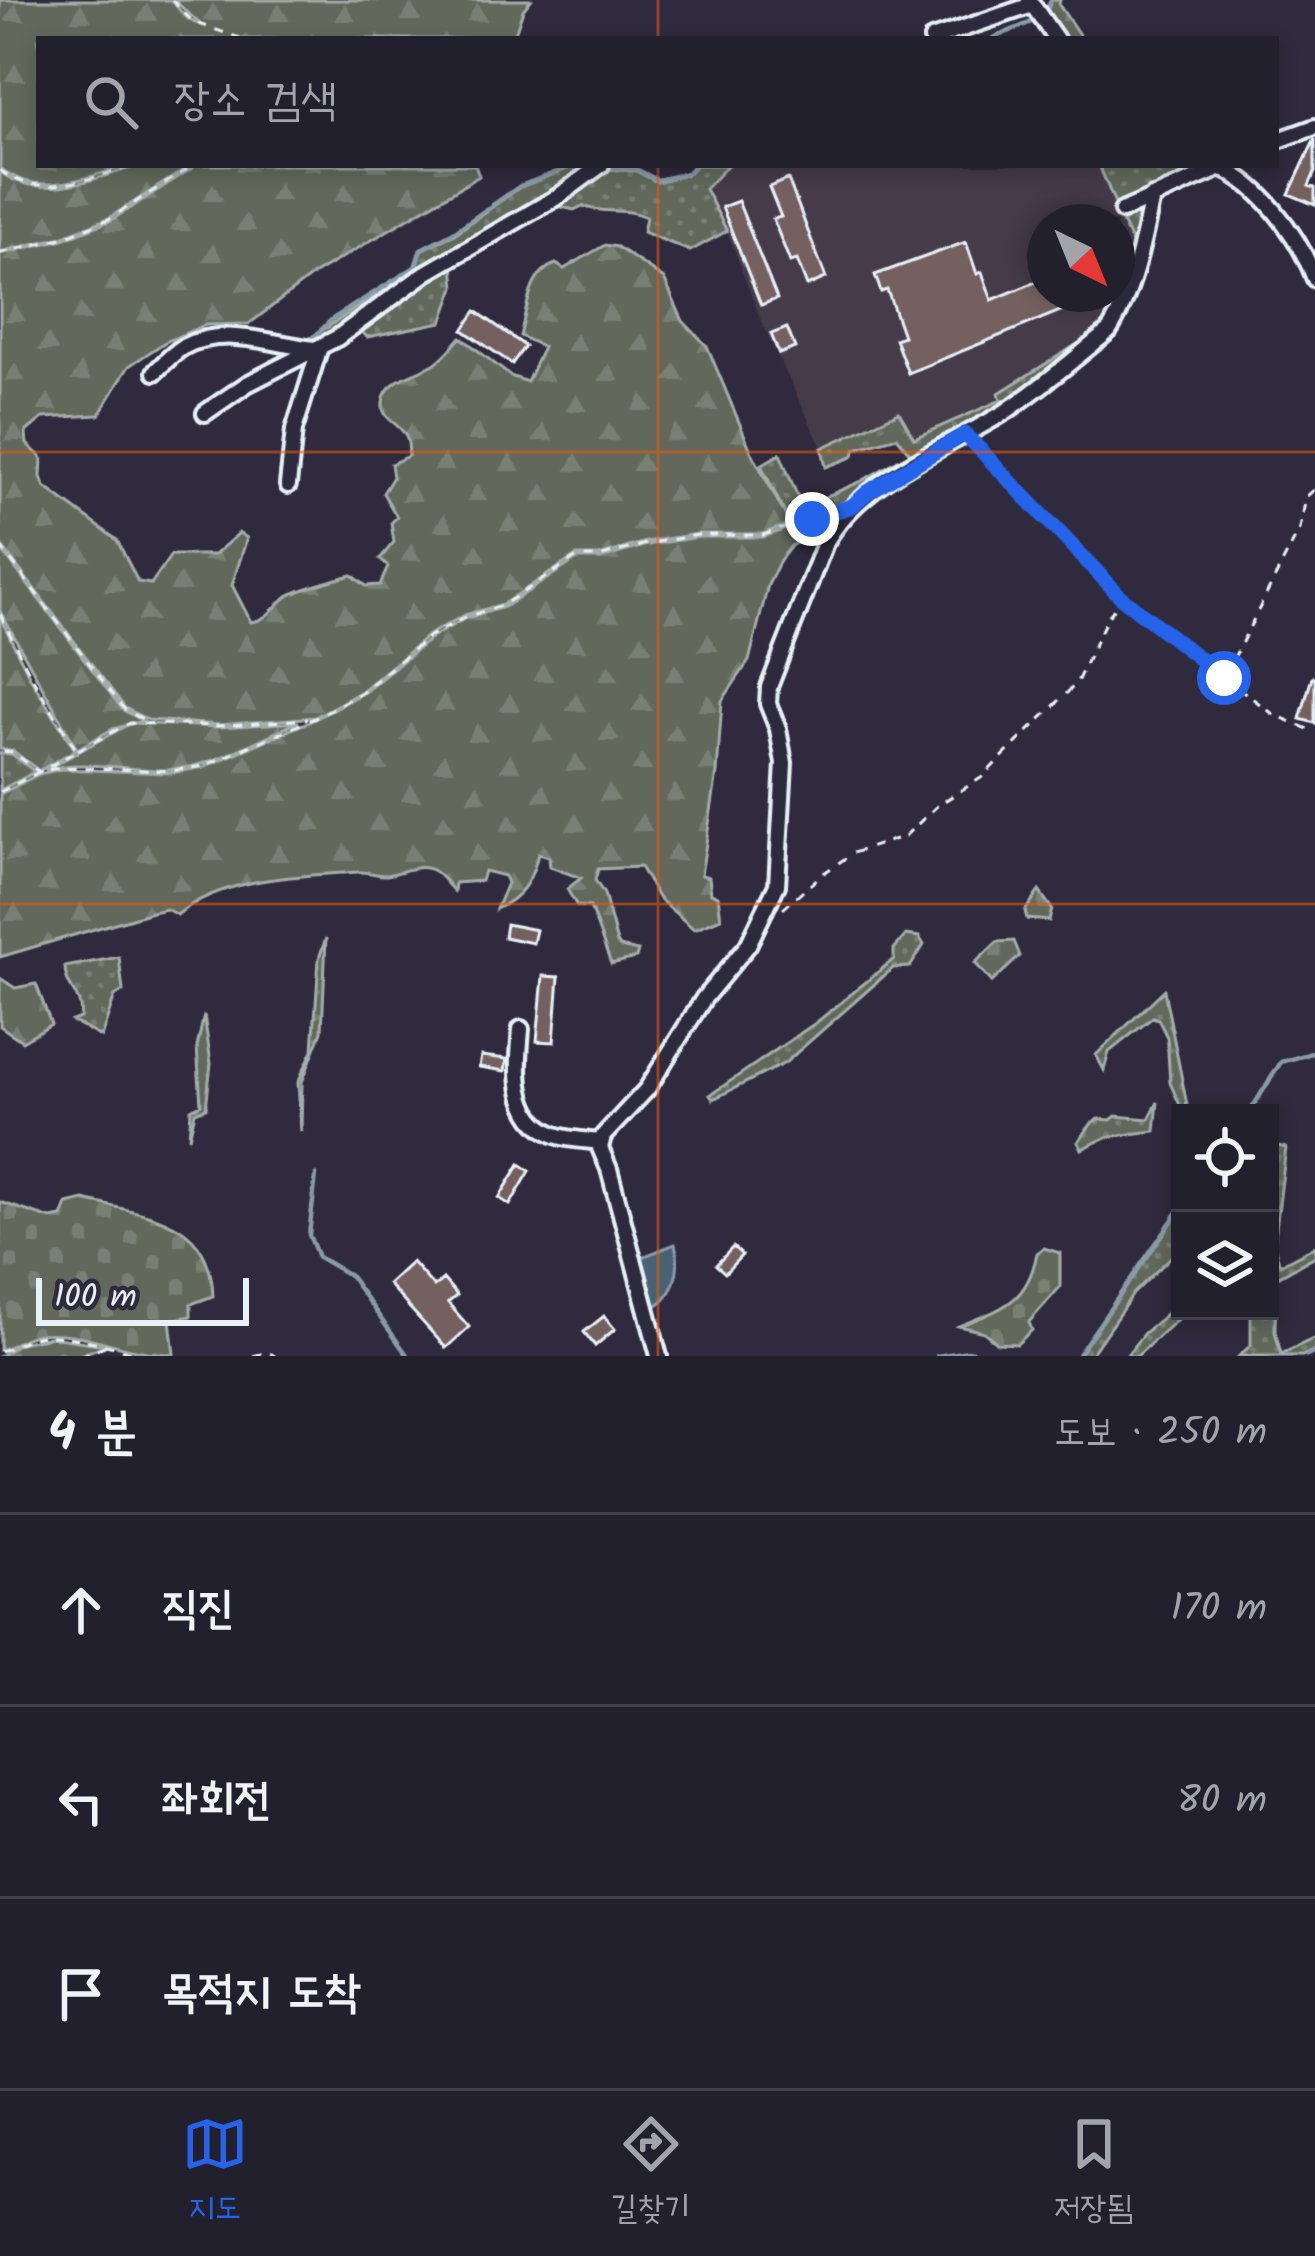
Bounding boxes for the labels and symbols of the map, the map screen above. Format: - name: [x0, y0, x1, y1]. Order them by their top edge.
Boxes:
- north arrow: [1027, 204, 1135, 312]
- route end: [785, 492, 839, 546]
- route start: [1197, 651, 1251, 705]
- scale bar: [36, 1272, 249, 1325]

